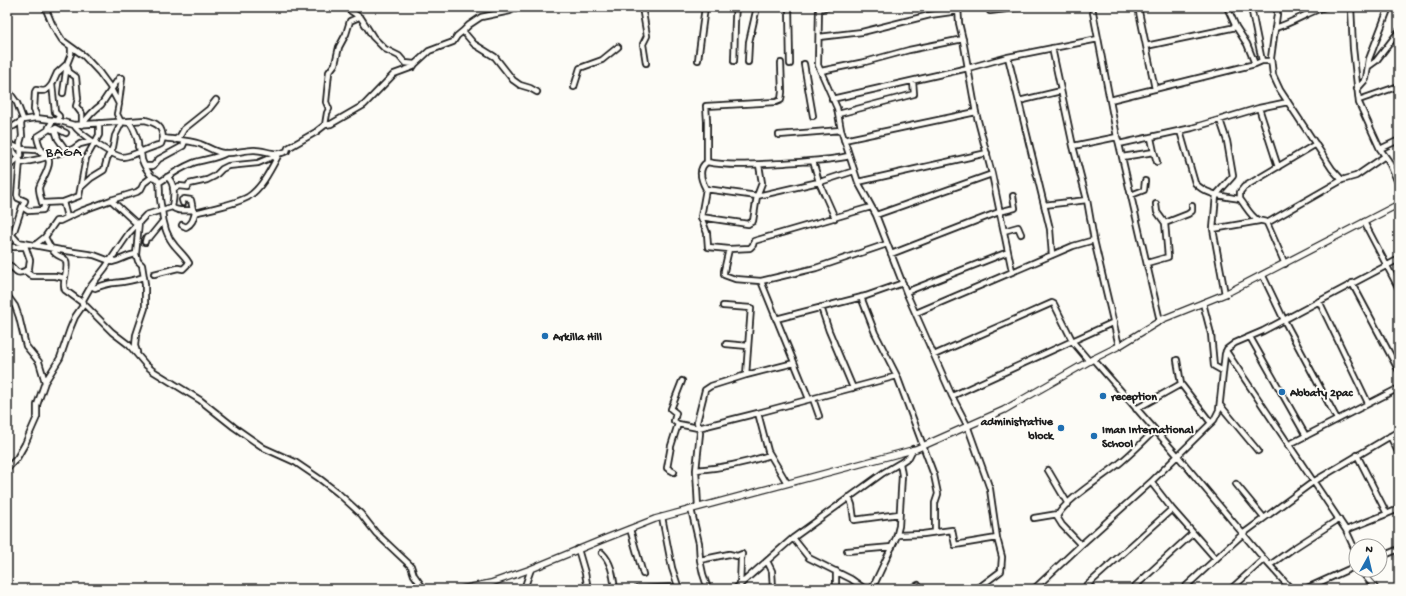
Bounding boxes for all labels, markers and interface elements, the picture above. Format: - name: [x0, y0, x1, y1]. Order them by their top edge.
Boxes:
- district label: BAGA: [45, 145, 82, 162]
- marker: Arkilla Hill: [540, 331, 550, 341]
- place label: Arkilla Hill: [552, 331, 602, 345]
- marker: Abbaty 2pac: [1277, 387, 1287, 397]
- place label: Abbaty 2pac: [1289, 387, 1354, 401]
- marker: reception: [1098, 391, 1108, 401]
- place label: reception: [1110, 391, 1157, 405]
- place label: administrative block: [980, 416, 1055, 444]
- marker: administrative block: [1056, 423, 1066, 433]
- place label: Iman International School: [1102, 424, 1194, 452]
- marker: Iman International School: [1089, 431, 1099, 441]
- north arrow: [1348, 538, 1388, 578]
- text: N: [1365, 544, 1374, 557]

